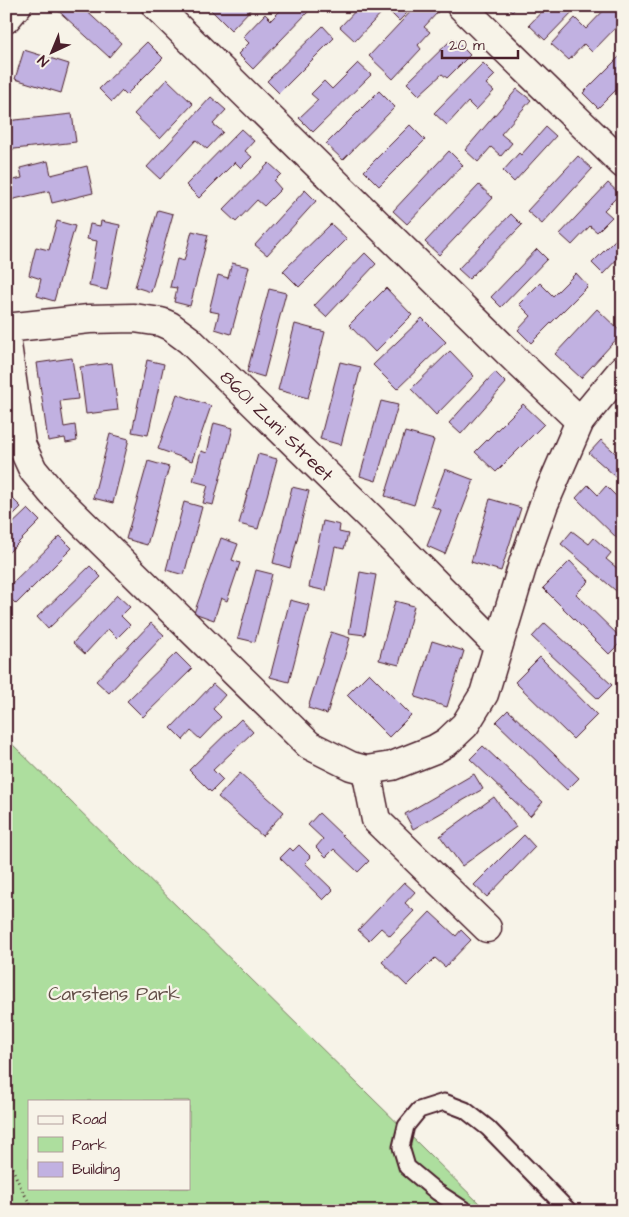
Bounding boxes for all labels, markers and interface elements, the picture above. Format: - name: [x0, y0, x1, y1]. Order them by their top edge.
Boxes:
- north arrow: [28, 28, 78, 78]
- scale bar: [442, 28, 518, 60]
- text: 20 m: [449, 35, 485, 56]
- text: N: [33, 50, 54, 71]
- street label: 8601 Zuni Street: [214, 364, 340, 488]
- park label: Carstens Park: [48, 981, 180, 1008]
- legend: [28, 1100, 190, 1190]
- text: Road: [72, 1109, 107, 1130]
- text: Park: [72, 1135, 107, 1156]
- text: Building: [72, 1159, 120, 1181]

